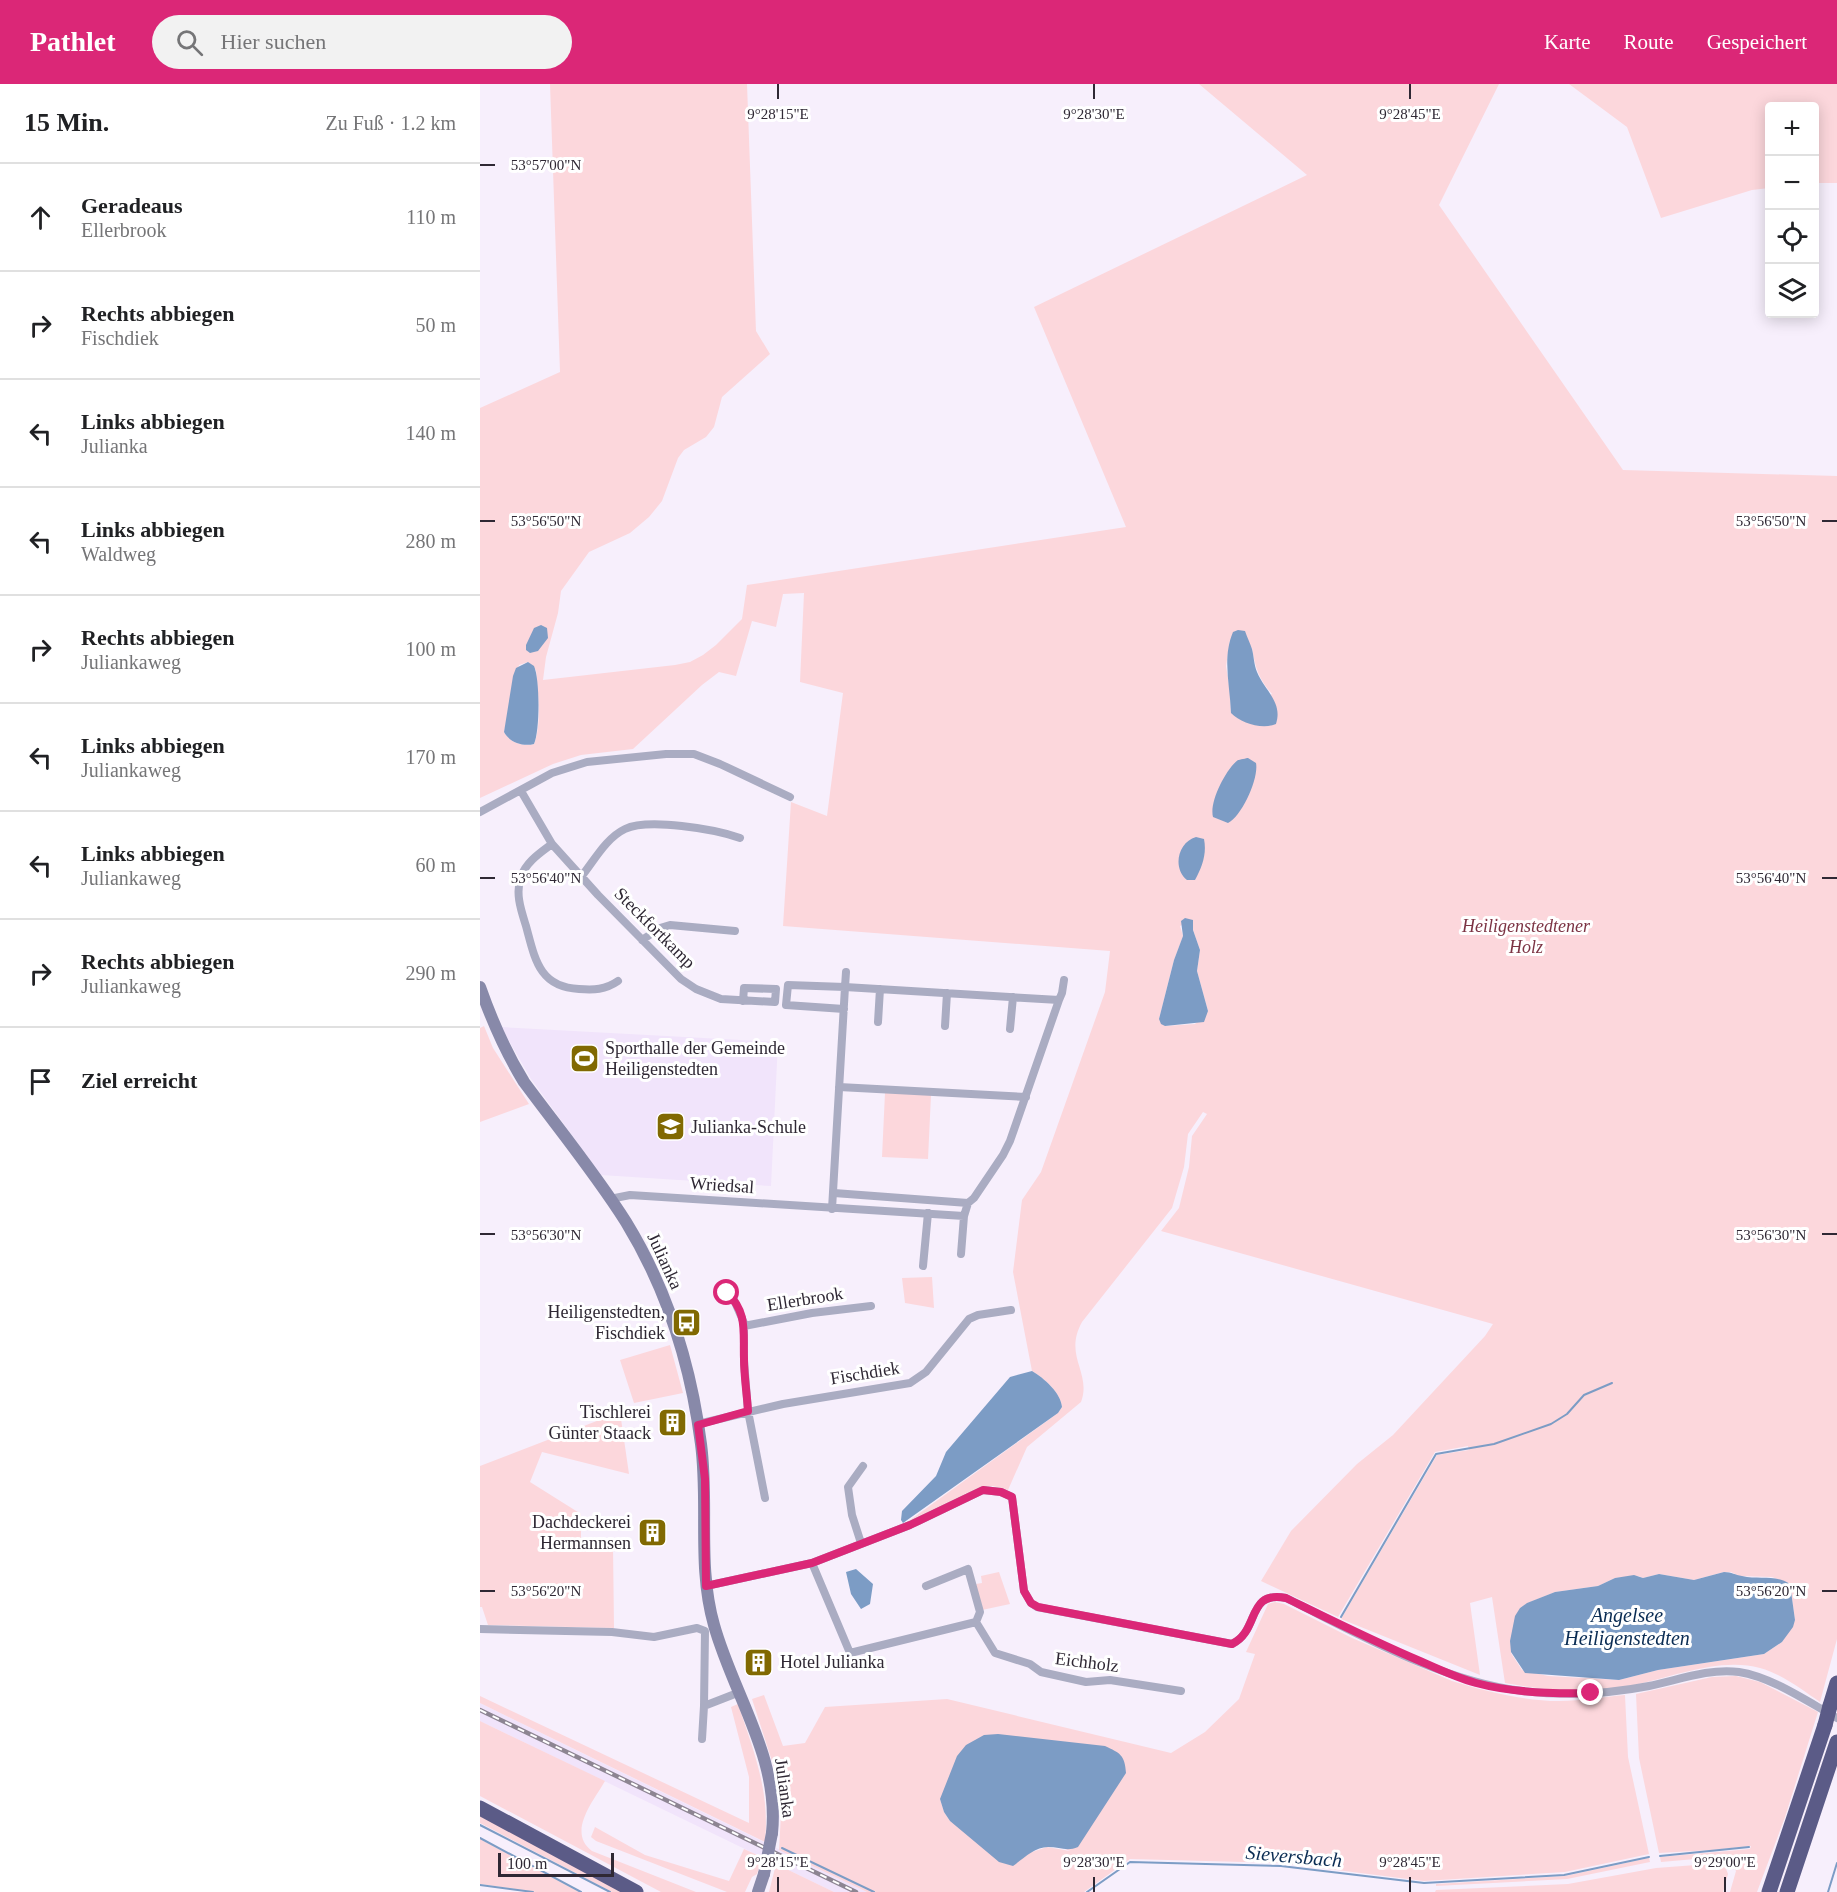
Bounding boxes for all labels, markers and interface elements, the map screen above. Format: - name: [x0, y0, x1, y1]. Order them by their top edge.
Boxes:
- search box: [152, 15, 572, 69]
- text: Pathlet: [30, 26, 116, 57]
- icon: search: [173, 26, 206, 59]
- text: Hier suchen: [221, 29, 326, 54]
- text: Karte: [1544, 30, 1591, 54]
- text: Route: [1624, 30, 1674, 54]
- text: Gespeichert: [1707, 30, 1807, 54]
- map controls: [1765, 102, 1819, 318]
- button: +: [1765, 102, 1819, 156]
- text: 9°28'15"E: [747, 106, 809, 122]
- text: 9°28'30"E: [1063, 106, 1125, 122]
- text: 9°28'45"E: [1379, 106, 1441, 122]
- text: 15 Min.: [24, 108, 109, 137]
- text: Zu Fuß · 1.2 km: [325, 112, 456, 134]
- button: −: [1765, 156, 1819, 210]
- text: 53°57'00"N: [511, 157, 581, 173]
- text: Geradeaus: [81, 193, 182, 218]
- icon: ahead: [24, 201, 57, 234]
- text: 110 m: [406, 206, 456, 228]
- button: locate: [1765, 210, 1819, 264]
- text: Ellerbrook: [81, 219, 167, 241]
- button: layers: [1765, 264, 1819, 318]
- text: Rechts abbiegen: [81, 301, 234, 326]
- icon: right: [24, 309, 57, 342]
- text: 50 m: [415, 314, 456, 336]
- text: Fischdiek: [81, 327, 159, 349]
- text: Links abbiegen: [81, 409, 225, 434]
- icon: left: [24, 417, 57, 450]
- text: 140 m: [405, 422, 456, 444]
- text: Julianka: [81, 435, 148, 457]
- text: 53°56'50"N: [511, 513, 581, 529]
- text: 53°56'50"N: [1736, 513, 1806, 529]
- text: Links abbiegen: [81, 517, 225, 542]
- icon: left: [24, 525, 57, 558]
- text: 280 m: [405, 530, 456, 552]
- text: Waldweg: [81, 543, 156, 565]
- text: Rechts abbiegen: [81, 625, 234, 650]
- icon: right: [24, 633, 57, 666]
- text: 100 m: [405, 638, 456, 660]
- text: Juliankaweg: [81, 651, 181, 673]
- text: Links abbiegen: [81, 733, 225, 758]
- icon: left: [24, 741, 57, 774]
- text: 170 m: [405, 746, 456, 768]
- text: Juliankaweg: [81, 759, 181, 781]
- text: Links abbiegen: [81, 841, 225, 866]
- icon: left: [24, 849, 57, 882]
- text: 60 m: [415, 854, 456, 876]
- text: Juliankaweg: [81, 867, 181, 889]
- text: 53°56'40"N: [511, 870, 581, 886]
- text: 53°56'40"N: [1736, 870, 1806, 886]
- street label: Steckfortkamp: [610, 883, 700, 973]
- park label: Heiligenstedtener Holz: [1461, 916, 1591, 957]
- text: Rechts abbiegen: [81, 949, 234, 974]
- icon: right: [24, 957, 57, 990]
- text: 290 m: [405, 962, 456, 984]
- text: Juliankaweg: [81, 975, 181, 997]
- place label: Sporthalle der Gemeinde Heiligenstedten: [605, 1038, 785, 1079]
- sports icon: Sporthalle der Gemeinde Heiligenstedten: [568, 1042, 600, 1074]
- icon: arrive: [24, 1065, 57, 1098]
- text: Ziel erreicht: [81, 1068, 197, 1093]
- school or university icon: Julianka-Schule: [654, 1111, 686, 1143]
- place label: Julianka-Schule: [691, 1117, 806, 1137]
- street label: Wriedsal: [689, 1173, 755, 1197]
- text: 53°56'30"N: [511, 1227, 581, 1243]
- text: 53°56'30"N: [1736, 1227, 1806, 1243]
- street label: Julianka: [643, 1230, 687, 1292]
- route start: [713, 1279, 739, 1305]
- street label: Ellerbrook: [765, 1283, 845, 1315]
- place label: Heiligenstedten, Fischdiek: [548, 1302, 665, 1343]
- bus stop icon: Heiligenstedten, Fischdiek: [670, 1306, 702, 1338]
- street label: Fischdiek: [829, 1358, 901, 1388]
- place label: Tischlerei Günter Staack: [549, 1402, 651, 1443]
- building icon: Tischlerei Günter Staack: [656, 1406, 688, 1438]
- place label: Dachdeckerei Hermannsen: [532, 1512, 631, 1553]
- building icon: Dachdeckerei Hermannsen: [636, 1516, 668, 1548]
- text: 53°56'20"N: [511, 1583, 581, 1599]
- text: 53°56'20"N: [1736, 1583, 1806, 1599]
- water label: Angelsee Heiligenstedten: [1563, 1604, 1690, 1650]
- building icon: Hotel Julianka: [743, 1646, 775, 1678]
- street label: Eichholz: [1054, 1648, 1120, 1676]
- place label: Hotel Julianka: [780, 1652, 884, 1672]
- route end: [1577, 1679, 1603, 1705]
- street label: Julianka: [771, 1757, 799, 1819]
- water label: Sieversbach: [1245, 1841, 1343, 1871]
- scale bar: [498, 1850, 614, 1878]
- text: 9°28'15"E: [747, 1854, 809, 1870]
- text: 9°28'30"E: [1063, 1854, 1125, 1870]
- text: 9°28'45"E: [1379, 1854, 1441, 1870]
- text: 9°29'00"E: [1694, 1854, 1756, 1870]
- text: 100 m: [507, 1855, 547, 1872]

